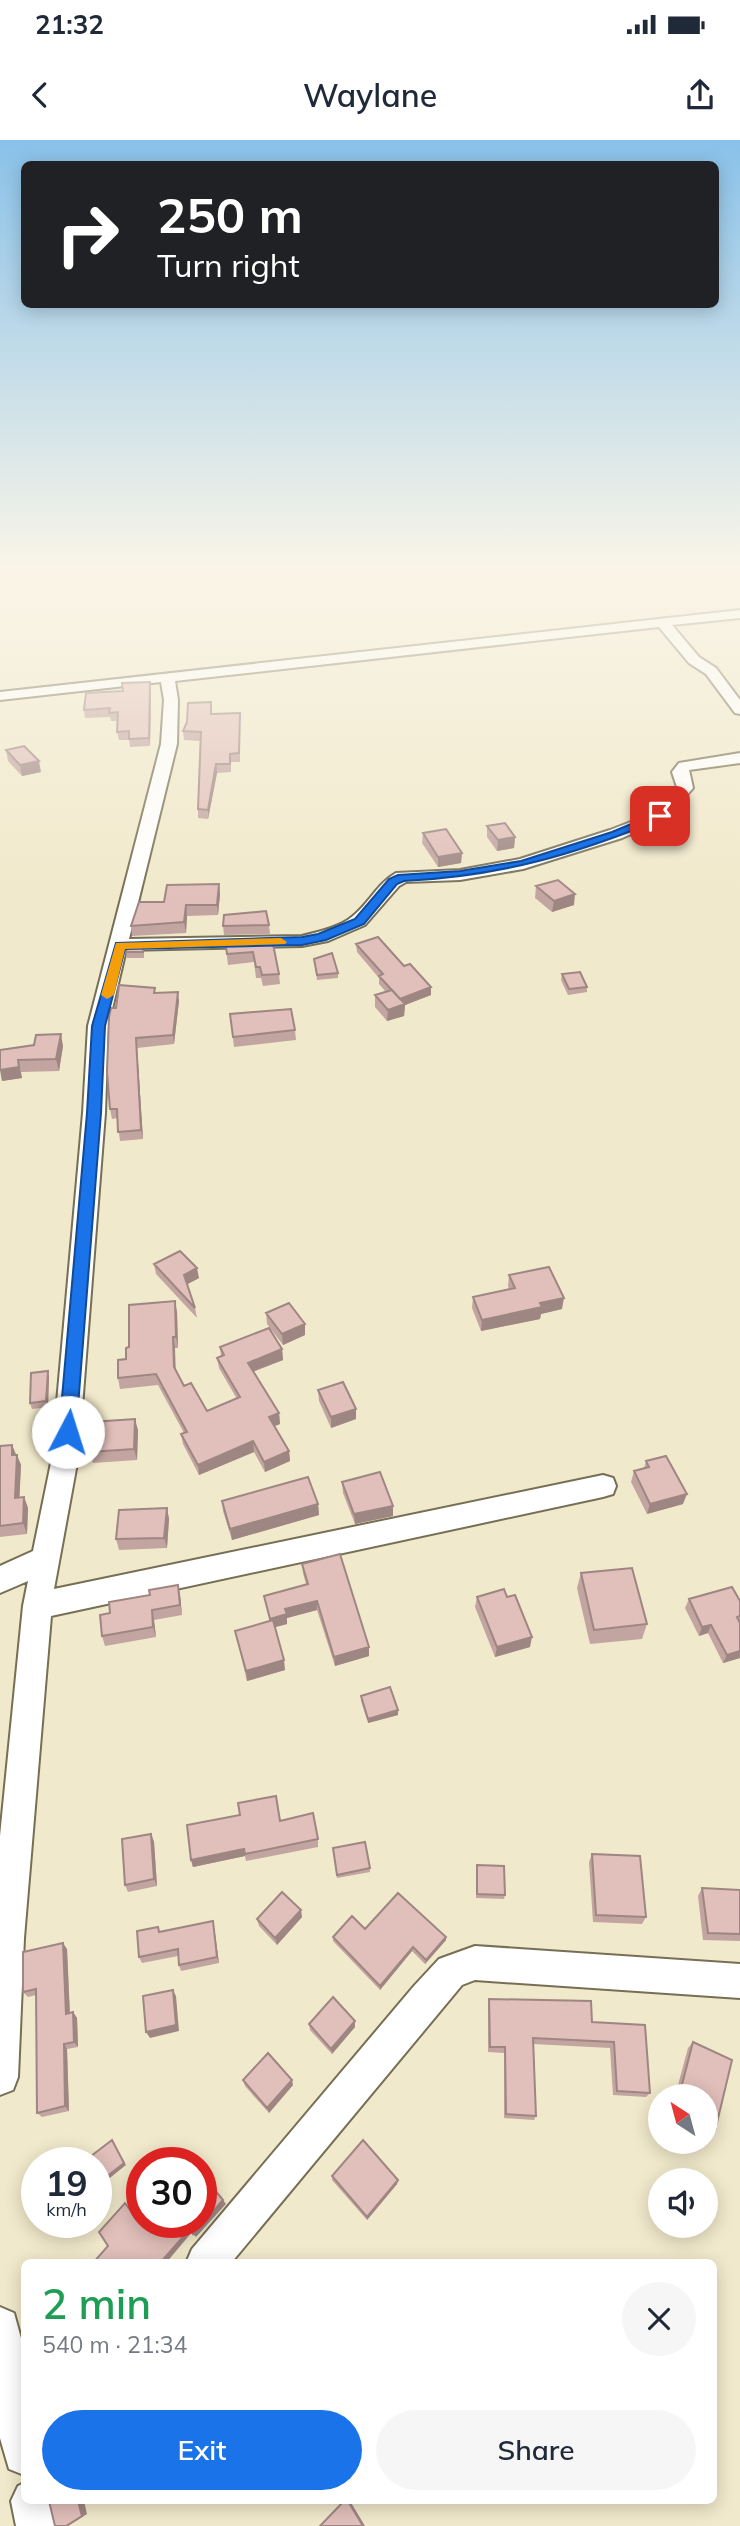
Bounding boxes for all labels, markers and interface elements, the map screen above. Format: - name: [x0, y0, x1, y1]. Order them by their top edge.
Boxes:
- text: 21:32: [35, 8, 104, 41]
- text: Waylane: [303, 75, 437, 115]
- icon: back: [21, 76, 59, 114]
- icon: share: [681, 76, 719, 114]
- text: 250 m: [157, 184, 303, 245]
- icon: right: [42, 189, 133, 280]
- text: Turn right: [157, 245, 300, 285]
- pin: [630, 786, 690, 846]
- icon: arrive: [641, 797, 679, 835]
- position arrow: [31, 1395, 105, 1469]
- north arrow: [648, 2084, 718, 2154]
- map controls: [648, 2084, 718, 2238]
- speed limit sign: 30: [126, 2147, 217, 2238]
- text: 19: [45, 2161, 88, 2205]
- button: sound: [648, 2168, 718, 2238]
- text: km/h: [46, 2198, 87, 2221]
- text: 2 min: [42, 2277, 151, 2330]
- button: close: [622, 2282, 696, 2356]
- text: 540 m · 21:34: [42, 2330, 187, 2359]
- button: Exit: [42, 2410, 362, 2490]
- button: Share: [376, 2410, 696, 2490]

